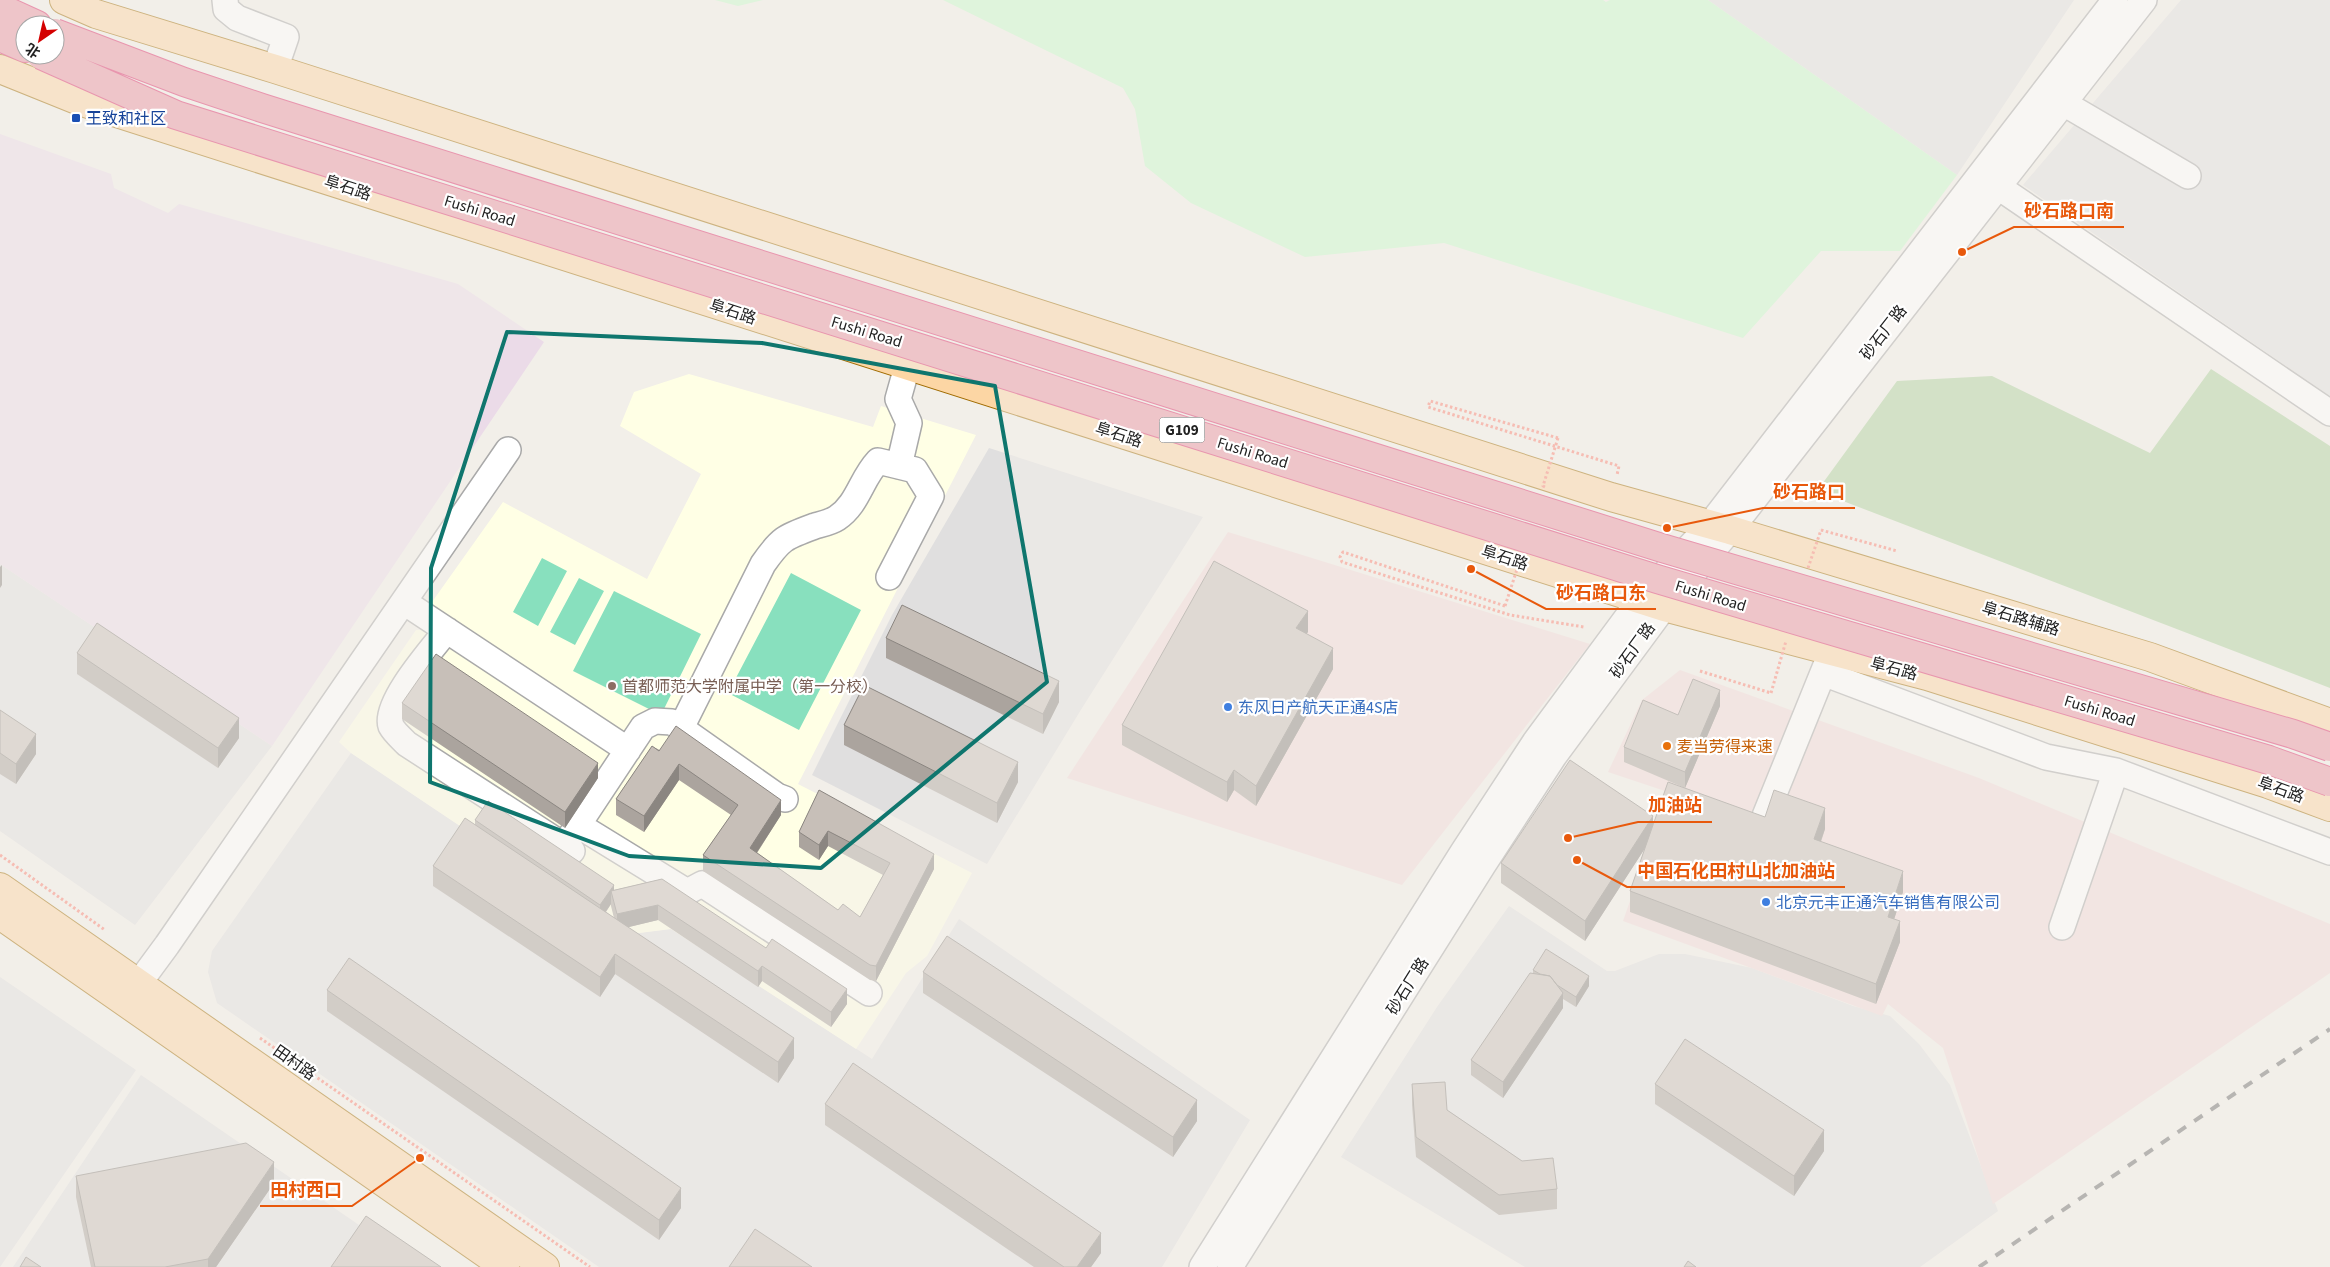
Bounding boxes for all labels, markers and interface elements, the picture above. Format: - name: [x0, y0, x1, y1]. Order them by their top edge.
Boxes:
- north arrow: [15, 15, 65, 65]
- text: 北: [22, 38, 45, 62]
- place label: 王致和社区: [86, 108, 166, 130]
- marker: 王致和社区: [70, 112, 82, 124]
- street label: 阜石路: [321, 170, 374, 206]
- street label: Fushi Road: [441, 190, 518, 232]
- callout: 砂石路口南: [2014, 194, 2124, 227]
- text: 砂石路口南: [2024, 199, 2114, 224]
- street label: 阜石路: [706, 294, 759, 330]
- street label: 砂石厂路: [1855, 301, 1912, 365]
- street label: Fushi Road: [828, 311, 905, 353]
- street label: 阜石路: [1092, 417, 1145, 453]
- road number: G109: [1160, 418, 1204, 442]
- street label: Fushi Road: [1214, 432, 1291, 474]
- callout: 砂石路口: [1763, 475, 1855, 508]
- text: 砂石路口: [1773, 480, 1845, 505]
- street label: 阜石路: [1478, 540, 1531, 576]
- street label: Fushi Road: [1672, 575, 1749, 617]
- callout: 砂石路口东: [1546, 576, 1656, 609]
- text: 砂石路口东: [1556, 581, 1646, 606]
- street label: 阜石路辅路: [1979, 597, 2062, 641]
- street label: 砂石厂路: [1605, 618, 1661, 683]
- street label: 阜石路: [1868, 652, 1920, 686]
- place label: 首都师范大学附属中学（第一分校）: [622, 676, 878, 698]
- marker: 首都师范大学附属中学（第一分校）: [606, 680, 618, 692]
- street label: Fushi Road: [2061, 690, 2138, 732]
- place label: 东风日产航天正通4S店: [1238, 697, 1399, 719]
- marker: 东风日产航天正通4S店: [1222, 701, 1234, 713]
- place label: 麦当劳得来速: [1677, 736, 1773, 758]
- marker: 麦当劳得来速: [1661, 740, 1673, 752]
- street label: 阜石路: [2254, 771, 2307, 808]
- callout: 加油站: [1638, 789, 1712, 822]
- text: 加油站: [1648, 793, 1702, 818]
- callout: 中国石化田村山北加油站: [1627, 854, 1845, 887]
- text: 中国石化田村山北加油站: [1637, 859, 1835, 884]
- place label: 北京元丰正通汽车销售有限公司: [1776, 892, 2000, 914]
- marker: 北京元丰正通汽车销售有限公司: [1760, 896, 1772, 908]
- street label: 砂石厂路: [1382, 954, 1434, 1020]
- street label: 田村路: [268, 1040, 320, 1086]
- callout: 田村西口: [260, 1173, 352, 1206]
- text: 田村西口: [270, 1178, 342, 1203]

